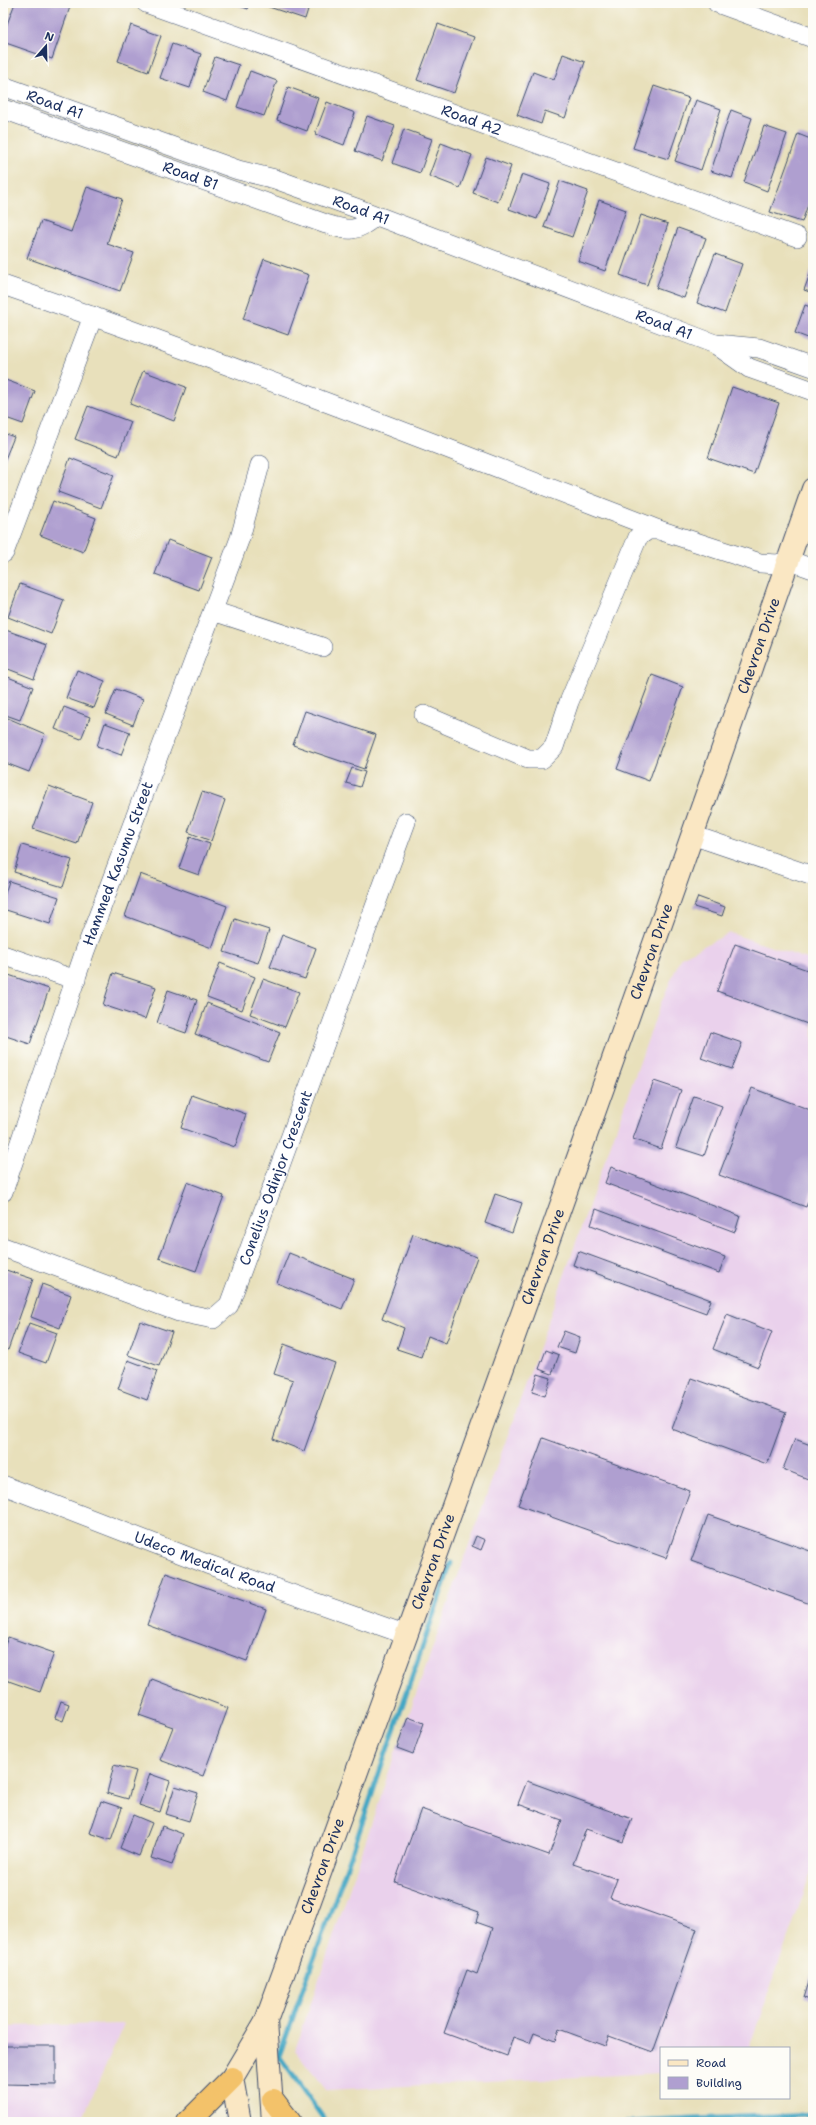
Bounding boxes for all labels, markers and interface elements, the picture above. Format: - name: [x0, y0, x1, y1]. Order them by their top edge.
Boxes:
- north arrow: [26, 26, 66, 66]
- text: N: [43, 29, 56, 46]
- street label: Road A1: [24, 85, 86, 124]
- street label: Road A2: [438, 100, 505, 140]
- street label: Road B1: [160, 157, 221, 195]
- street label: Road A1: [330, 190, 392, 230]
- street label: Road A1: [633, 305, 695, 344]
- street label: Chevron Drive: [733, 595, 785, 697]
- street label: Hammed Kasumu Street: [78, 779, 158, 949]
- street label: Chevron Drive: [625, 900, 678, 1002]
- street label: Conelius Odinjor Crescent: [234, 1087, 317, 1268]
- street label: Chevron Drive: [516, 1206, 569, 1308]
- street label: Chevron Drive: [407, 1511, 460, 1612]
- street label: Udeco Medical Road: [131, 1527, 279, 1598]
- street label: Chevron Drive: [296, 1815, 349, 1917]
- legend: [660, 2047, 790, 2099]
- text: Road: [696, 2055, 727, 2071]
- text: Building: [696, 2075, 742, 2091]

